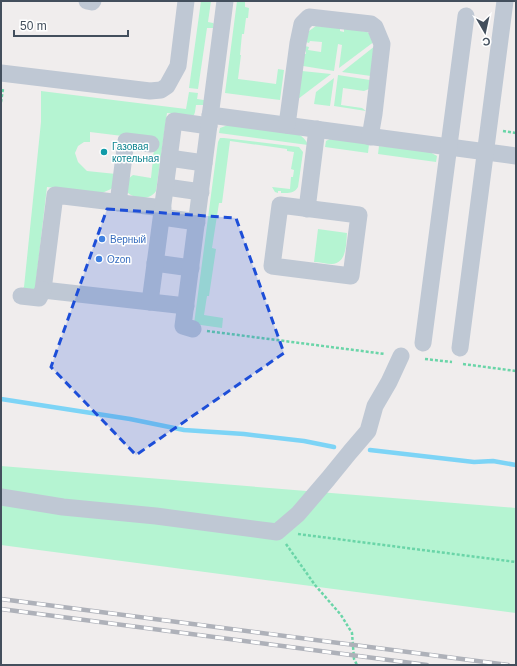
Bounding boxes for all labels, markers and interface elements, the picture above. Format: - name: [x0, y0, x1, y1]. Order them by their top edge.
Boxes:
- scale bar: [14, 12, 128, 38]
- north arrow: [465, 12, 505, 52]
- text: 50 m: [20, 19, 47, 33]
- text: С: [482, 35, 491, 48]
- place label: Газовая котельная: [112, 141, 159, 164]
- marker: Газовая котельная: [99, 147, 109, 157]
- marker: Верный: [97, 234, 107, 244]
- place label: Верный: [110, 234, 146, 245]
- marker: Ozon: [94, 254, 104, 264]
- place label: Ozon: [107, 254, 131, 265]

